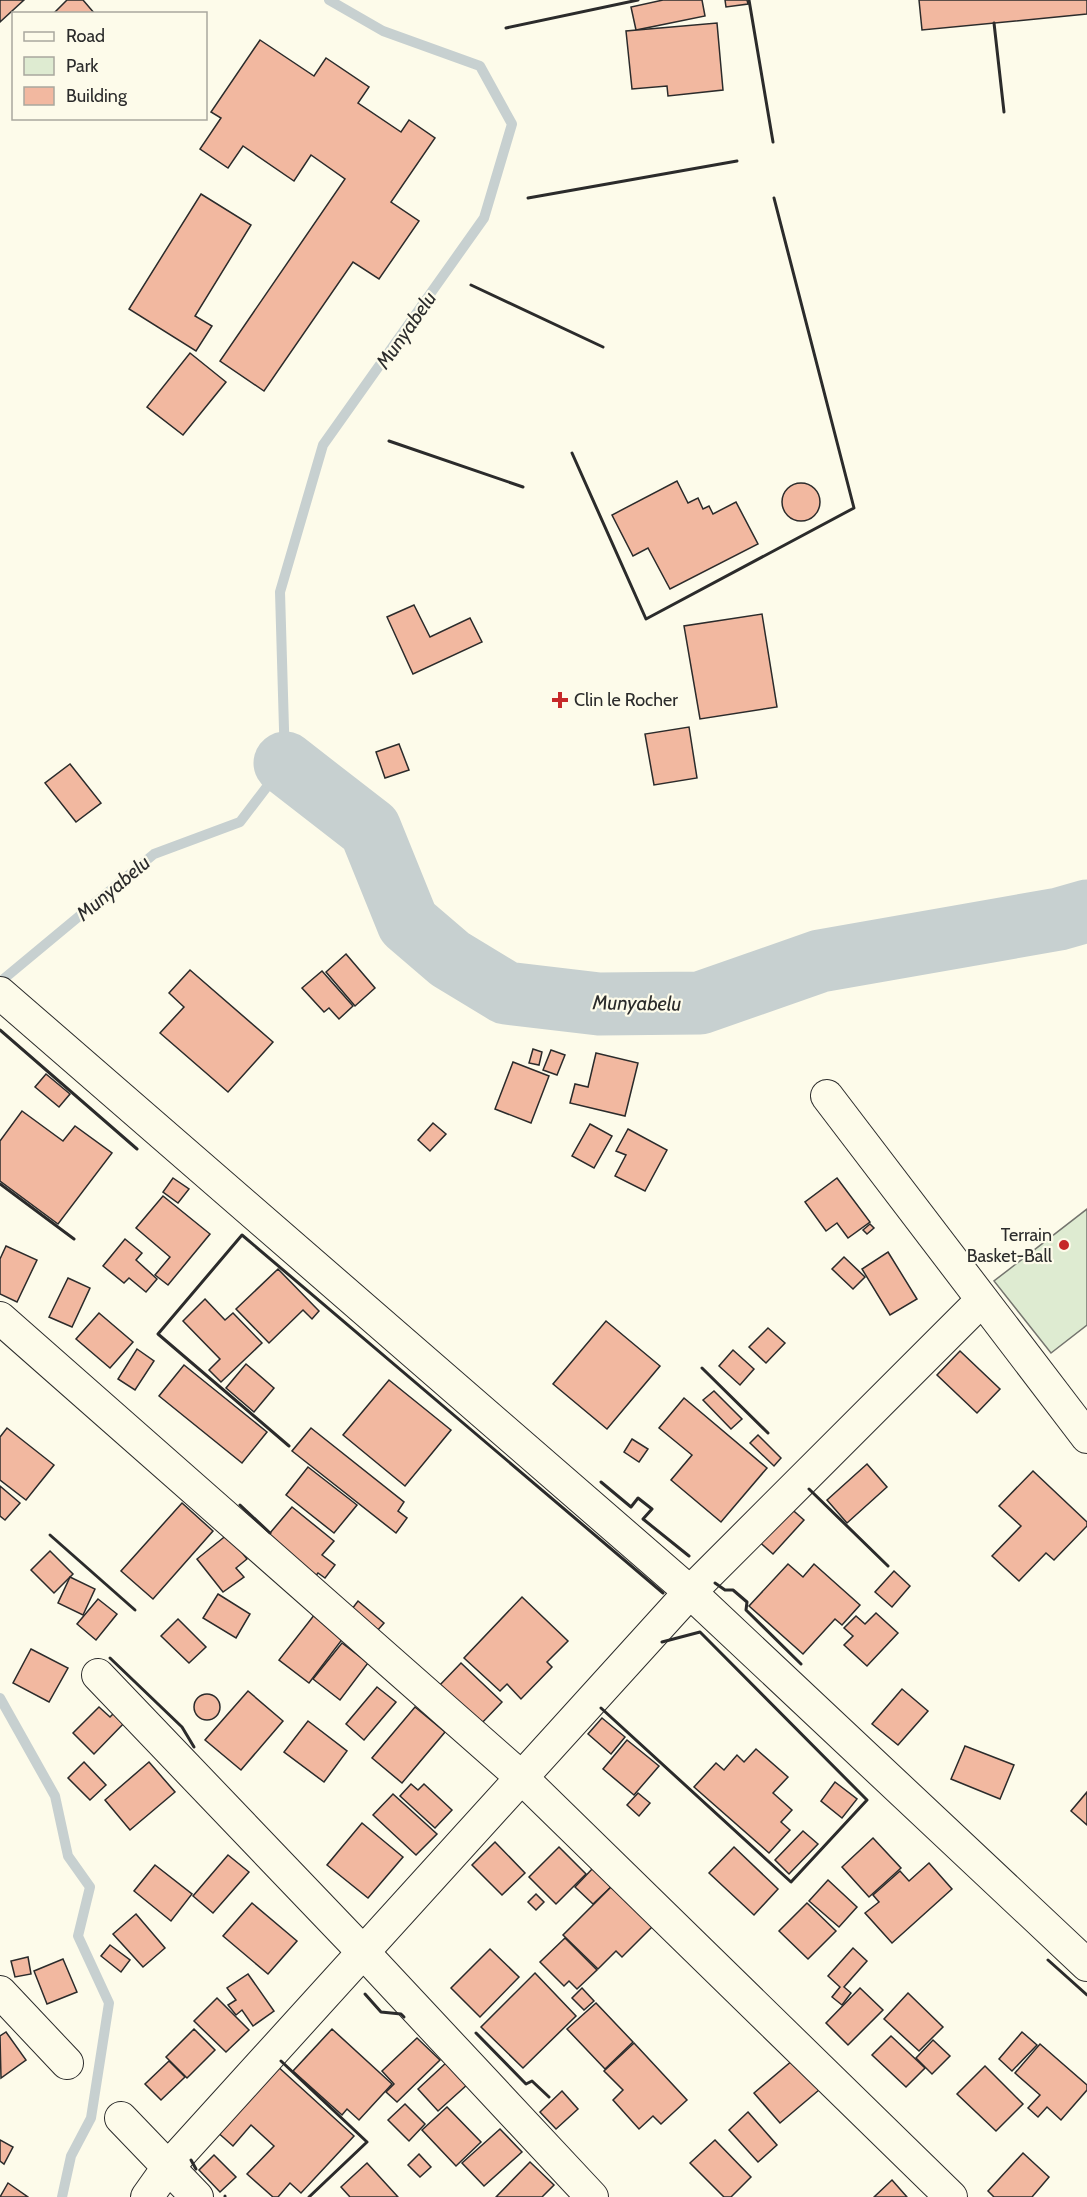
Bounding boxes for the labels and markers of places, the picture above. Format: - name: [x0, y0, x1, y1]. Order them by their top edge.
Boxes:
- place label: Clin le Rocher: [574, 689, 678, 711]
- marker: Clin le Rocher: [551, 691, 569, 709]
- place label: Terrain Basket-Ball: [967, 1224, 1053, 1267]
- marker: Terrain Basket-Ball: [1057, 1238, 1071, 1252]

